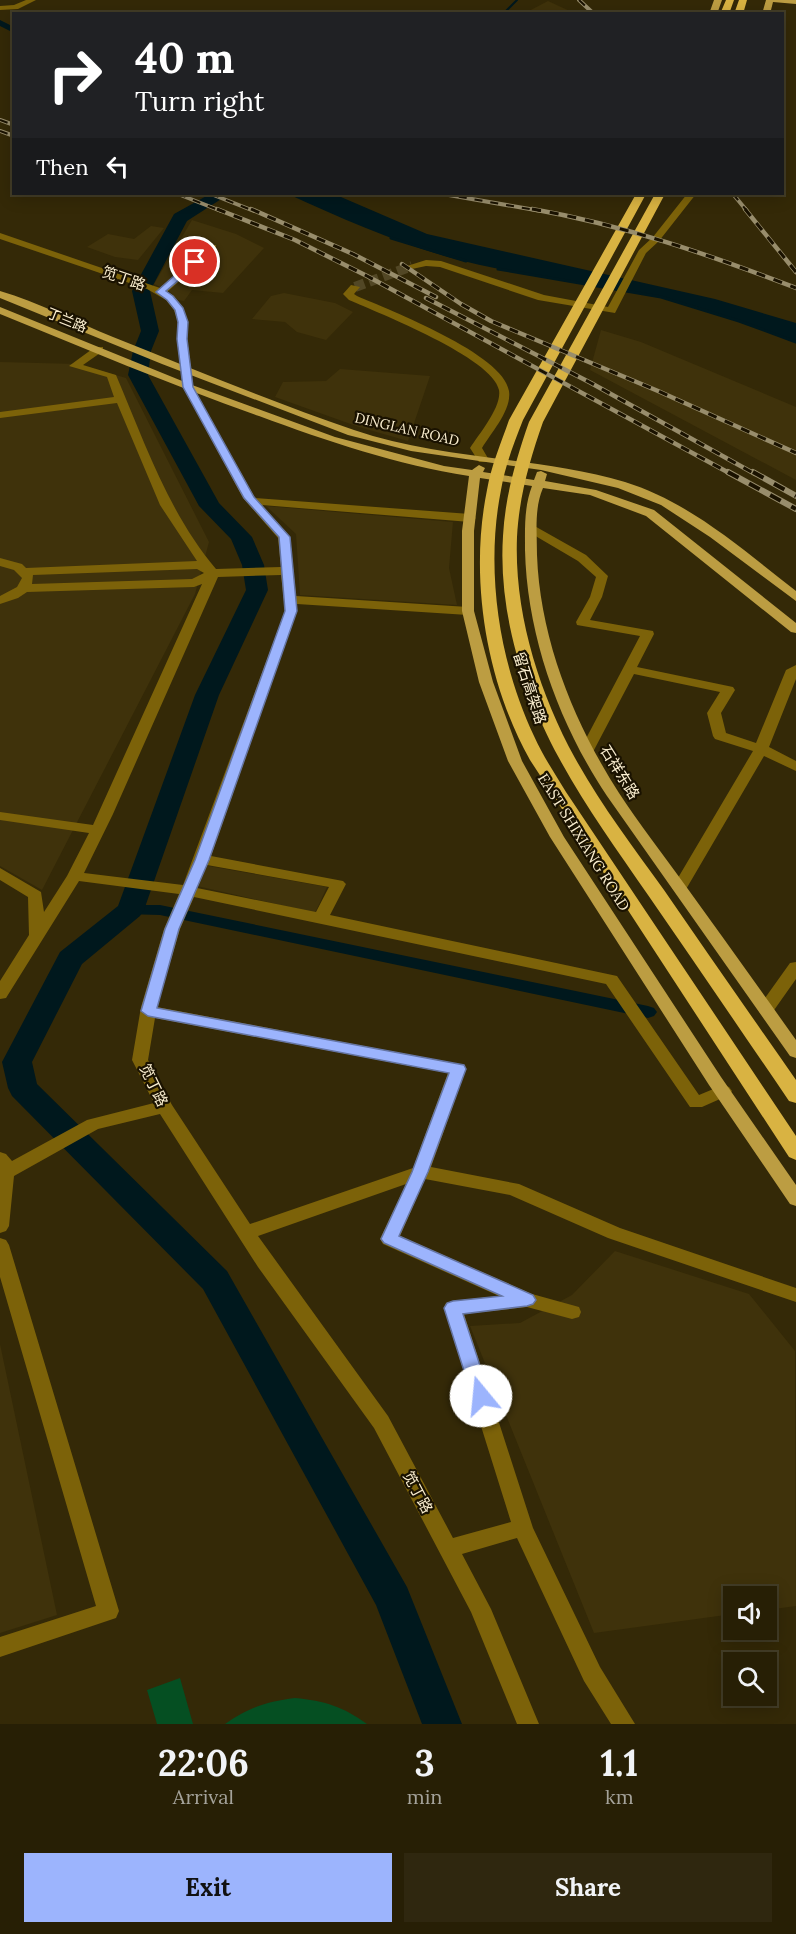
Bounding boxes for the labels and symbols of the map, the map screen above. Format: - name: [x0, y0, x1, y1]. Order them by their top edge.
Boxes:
- pin: [169, 236, 220, 287]
- street label: 笕丁路: [100, 262, 148, 294]
- street label: 丁兰路: [44, 304, 90, 336]
- street label: DINGLAN ROAD: [353, 408, 461, 450]
- street label: 留石高架路: [509, 649, 551, 727]
- street label: 石祥东路: [596, 742, 644, 802]
- street label: EAST SHIXIANG ROAD: [534, 770, 634, 914]
- street label: 笕丁路: [136, 1061, 172, 1109]
- position arrow: [449, 1364, 513, 1428]
- street label: 笕丁路: [399, 1468, 437, 1516]

